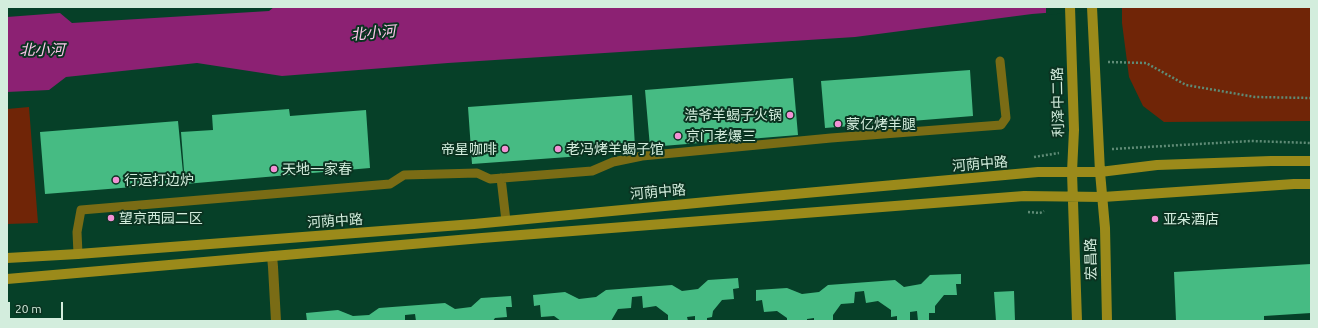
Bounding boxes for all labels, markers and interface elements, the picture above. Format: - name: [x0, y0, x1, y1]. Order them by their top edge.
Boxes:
- water label: 北小河: [350, 22, 396, 44]
- water label: 北小河: [20, 41, 64, 59]
- street label: 利泽中二路: [1049, 67, 1067, 137]
- place label: 浩爷羊蝎子火锅: [684, 107, 782, 123]
- marker: 浩爷羊蝎子火锅: [785, 110, 795, 120]
- place label: 蒙亿烤羊腿: [846, 116, 916, 132]
- marker: 蒙亿烤羊腿: [833, 119, 843, 129]
- place label: 京门老爆三: [686, 128, 756, 144]
- marker: 京门老爆三: [673, 131, 683, 141]
- place label: 帝星咖啡: [441, 141, 497, 157]
- place label: 老冯烤羊蝎子馆: [566, 141, 664, 157]
- marker: 帝星咖啡: [500, 144, 510, 154]
- marker: 老冯烤羊蝎子馆: [553, 144, 563, 154]
- street label: 河荫中路: [951, 153, 1009, 175]
- place label: 天地一家春: [282, 161, 352, 177]
- marker: 天地一家春: [269, 164, 279, 174]
- place label: 行运打边炉: [124, 172, 194, 188]
- marker: 行运打边炉: [111, 175, 121, 185]
- street label: 河荫中路: [629, 181, 687, 203]
- place label: 望京西园二区: [119, 210, 203, 226]
- street label: 河荫中路: [306, 211, 364, 231]
- place label: 亚朵酒店: [1163, 211, 1219, 227]
- marker: 望京西园二区: [106, 213, 116, 223]
- marker: 亚朵酒店: [1150, 214, 1160, 224]
- street label: 宏昌路: [1082, 238, 1100, 280]
- scale bar: [10, 294, 65, 320]
- text: 20 m: [15, 302, 42, 315]

